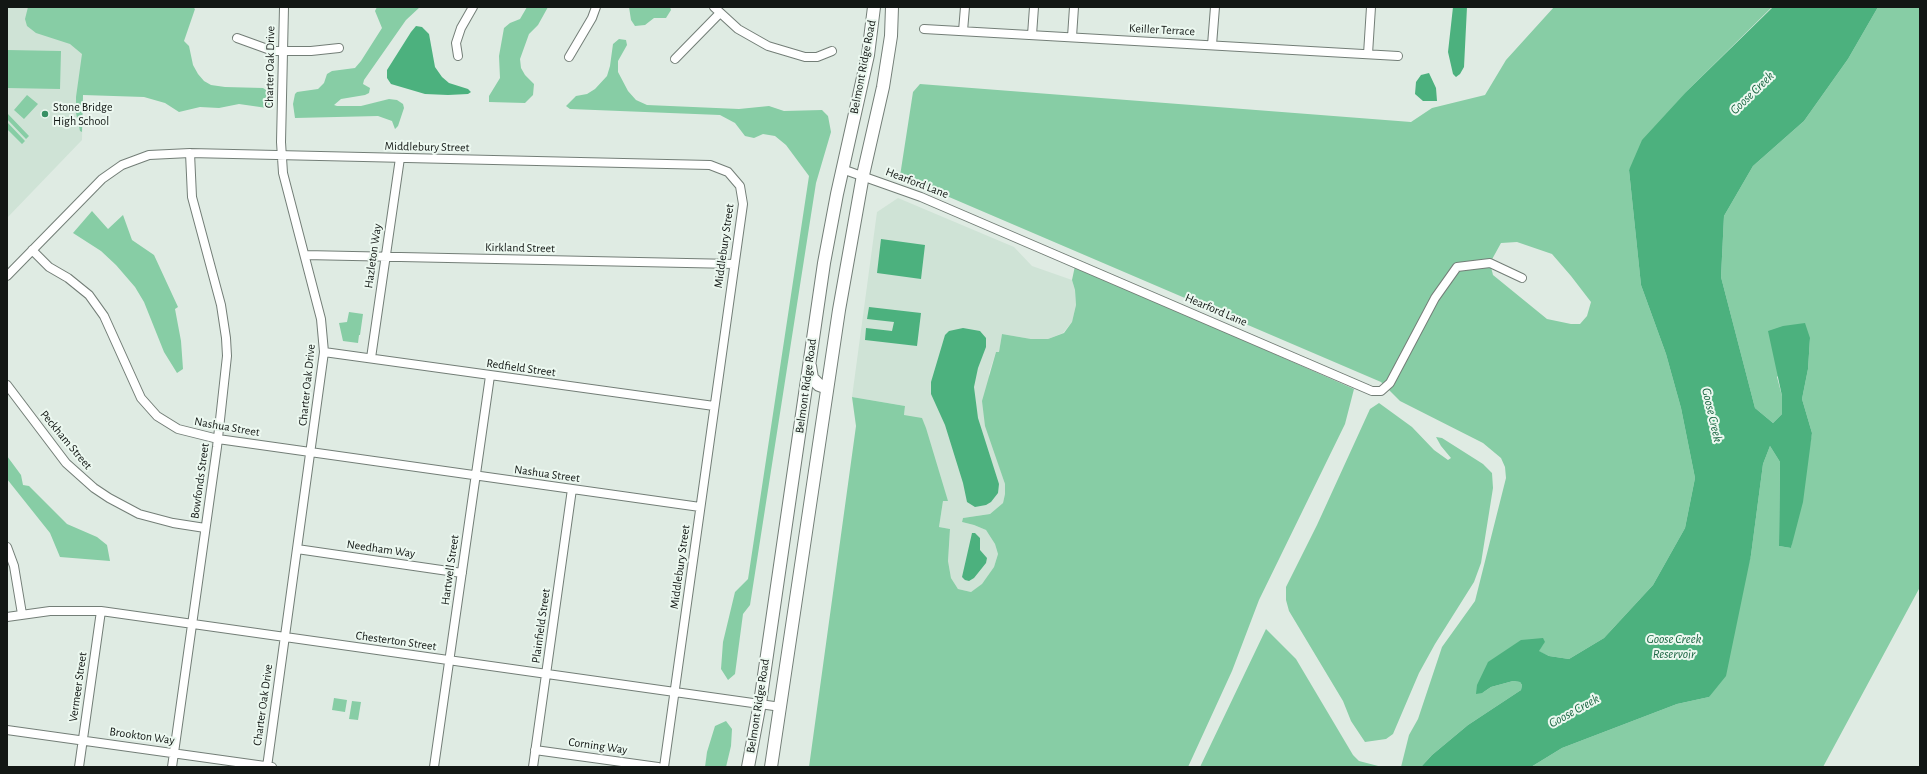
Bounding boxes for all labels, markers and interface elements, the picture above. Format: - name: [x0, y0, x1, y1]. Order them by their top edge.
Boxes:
- street label: Belmont Ridge Road: [847, 19, 879, 115]
- street label: Keiller Terrace: [1129, 21, 1195, 39]
- street label: Charter Oak Drive: [262, 26, 278, 108]
- water label: Goose Creek: [1727, 68, 1777, 118]
- place label: Stone Bridge High School: [53, 100, 112, 128]
- marker: Stone Bridge High School: [40, 109, 50, 119]
- street label: Middlebury Street: [384, 139, 470, 155]
- street label: Hearford Lane: [884, 164, 950, 202]
- street label: Middlebury Street: [711, 203, 737, 289]
- street label: Hazleton Way: [361, 223, 385, 289]
- street label: Kirkland Street: [485, 240, 555, 256]
- street label: Hearford Lane: [1183, 290, 1249, 330]
- street label: Belmont Ridge Road: [792, 338, 820, 434]
- street label: Charter Oak Drive: [296, 343, 318, 427]
- street label: Redfield Street: [486, 356, 556, 380]
- water label: Goose Creek: [1698, 386, 1726, 444]
- street label: Peckham Street: [37, 407, 95, 473]
- street label: Nashua Street: [193, 414, 261, 440]
- street label: Bowfonds Street: [188, 442, 212, 520]
- street label: Nashua Street: [513, 462, 581, 486]
- street label: Middlebury Street: [667, 524, 693, 610]
- street label: Hartwell Street: [438, 534, 462, 606]
- street label: Needham Way: [346, 537, 416, 561]
- street label: Plainfield Street: [529, 588, 553, 664]
- street label: Chesterton Street: [355, 628, 437, 654]
- water label: Goose Creek Reservoir: [1646, 631, 1702, 662]
- street label: Vermeer Street: [66, 651, 90, 723]
- street label: Belmont Ridge Road: [743, 658, 773, 754]
- street label: Charter Oak Drive: [250, 663, 276, 747]
- water label: Goose Creek: [1546, 691, 1602, 731]
- street label: Brookton Way: [109, 724, 175, 748]
- street label: Corning Way: [568, 735, 628, 757]

